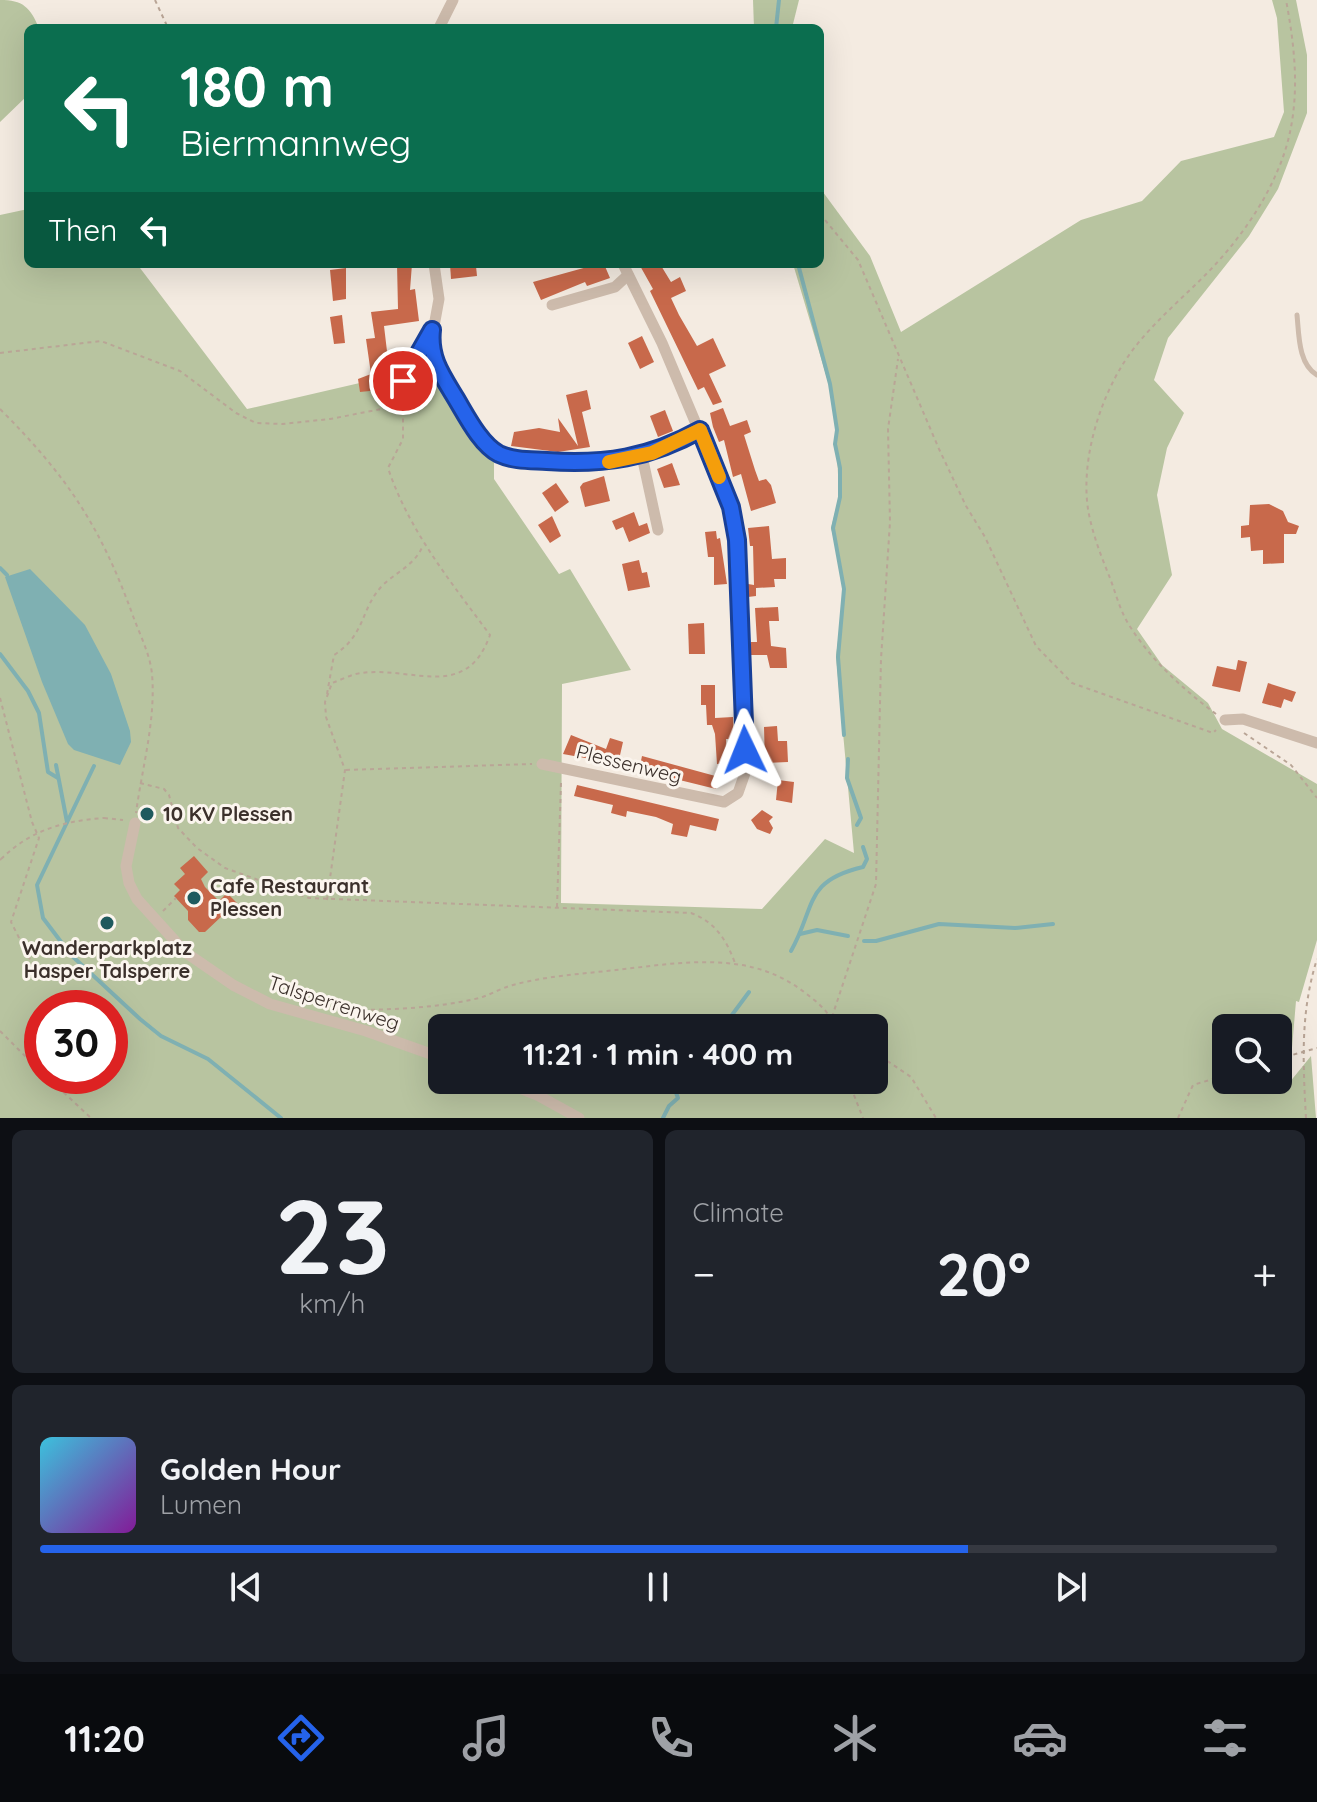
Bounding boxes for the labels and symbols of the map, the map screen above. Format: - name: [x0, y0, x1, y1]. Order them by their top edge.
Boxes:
- pin: [369, 347, 437, 415]
- position arrow: [703, 708, 787, 792]
- street label: Plessenweg: [574, 738, 685, 789]
- place label: 10 KV Plessen: [163, 801, 293, 826]
- marker: 10 KV Plessen: [138, 805, 156, 823]
- place label: Cafe Restaurant Plessen: [210, 873, 369, 921]
- marker: Cafe Restaurant Plessen: [185, 889, 203, 907]
- marker: Wanderparkplatz Hasper Talsperre: [98, 914, 116, 932]
- place label: Wanderparkplatz Hasper Talsperre: [22, 935, 192, 983]
- street label: Talsperrenweg: [266, 970, 403, 1035]
- speed limit sign: 30: [24, 990, 128, 1094]

